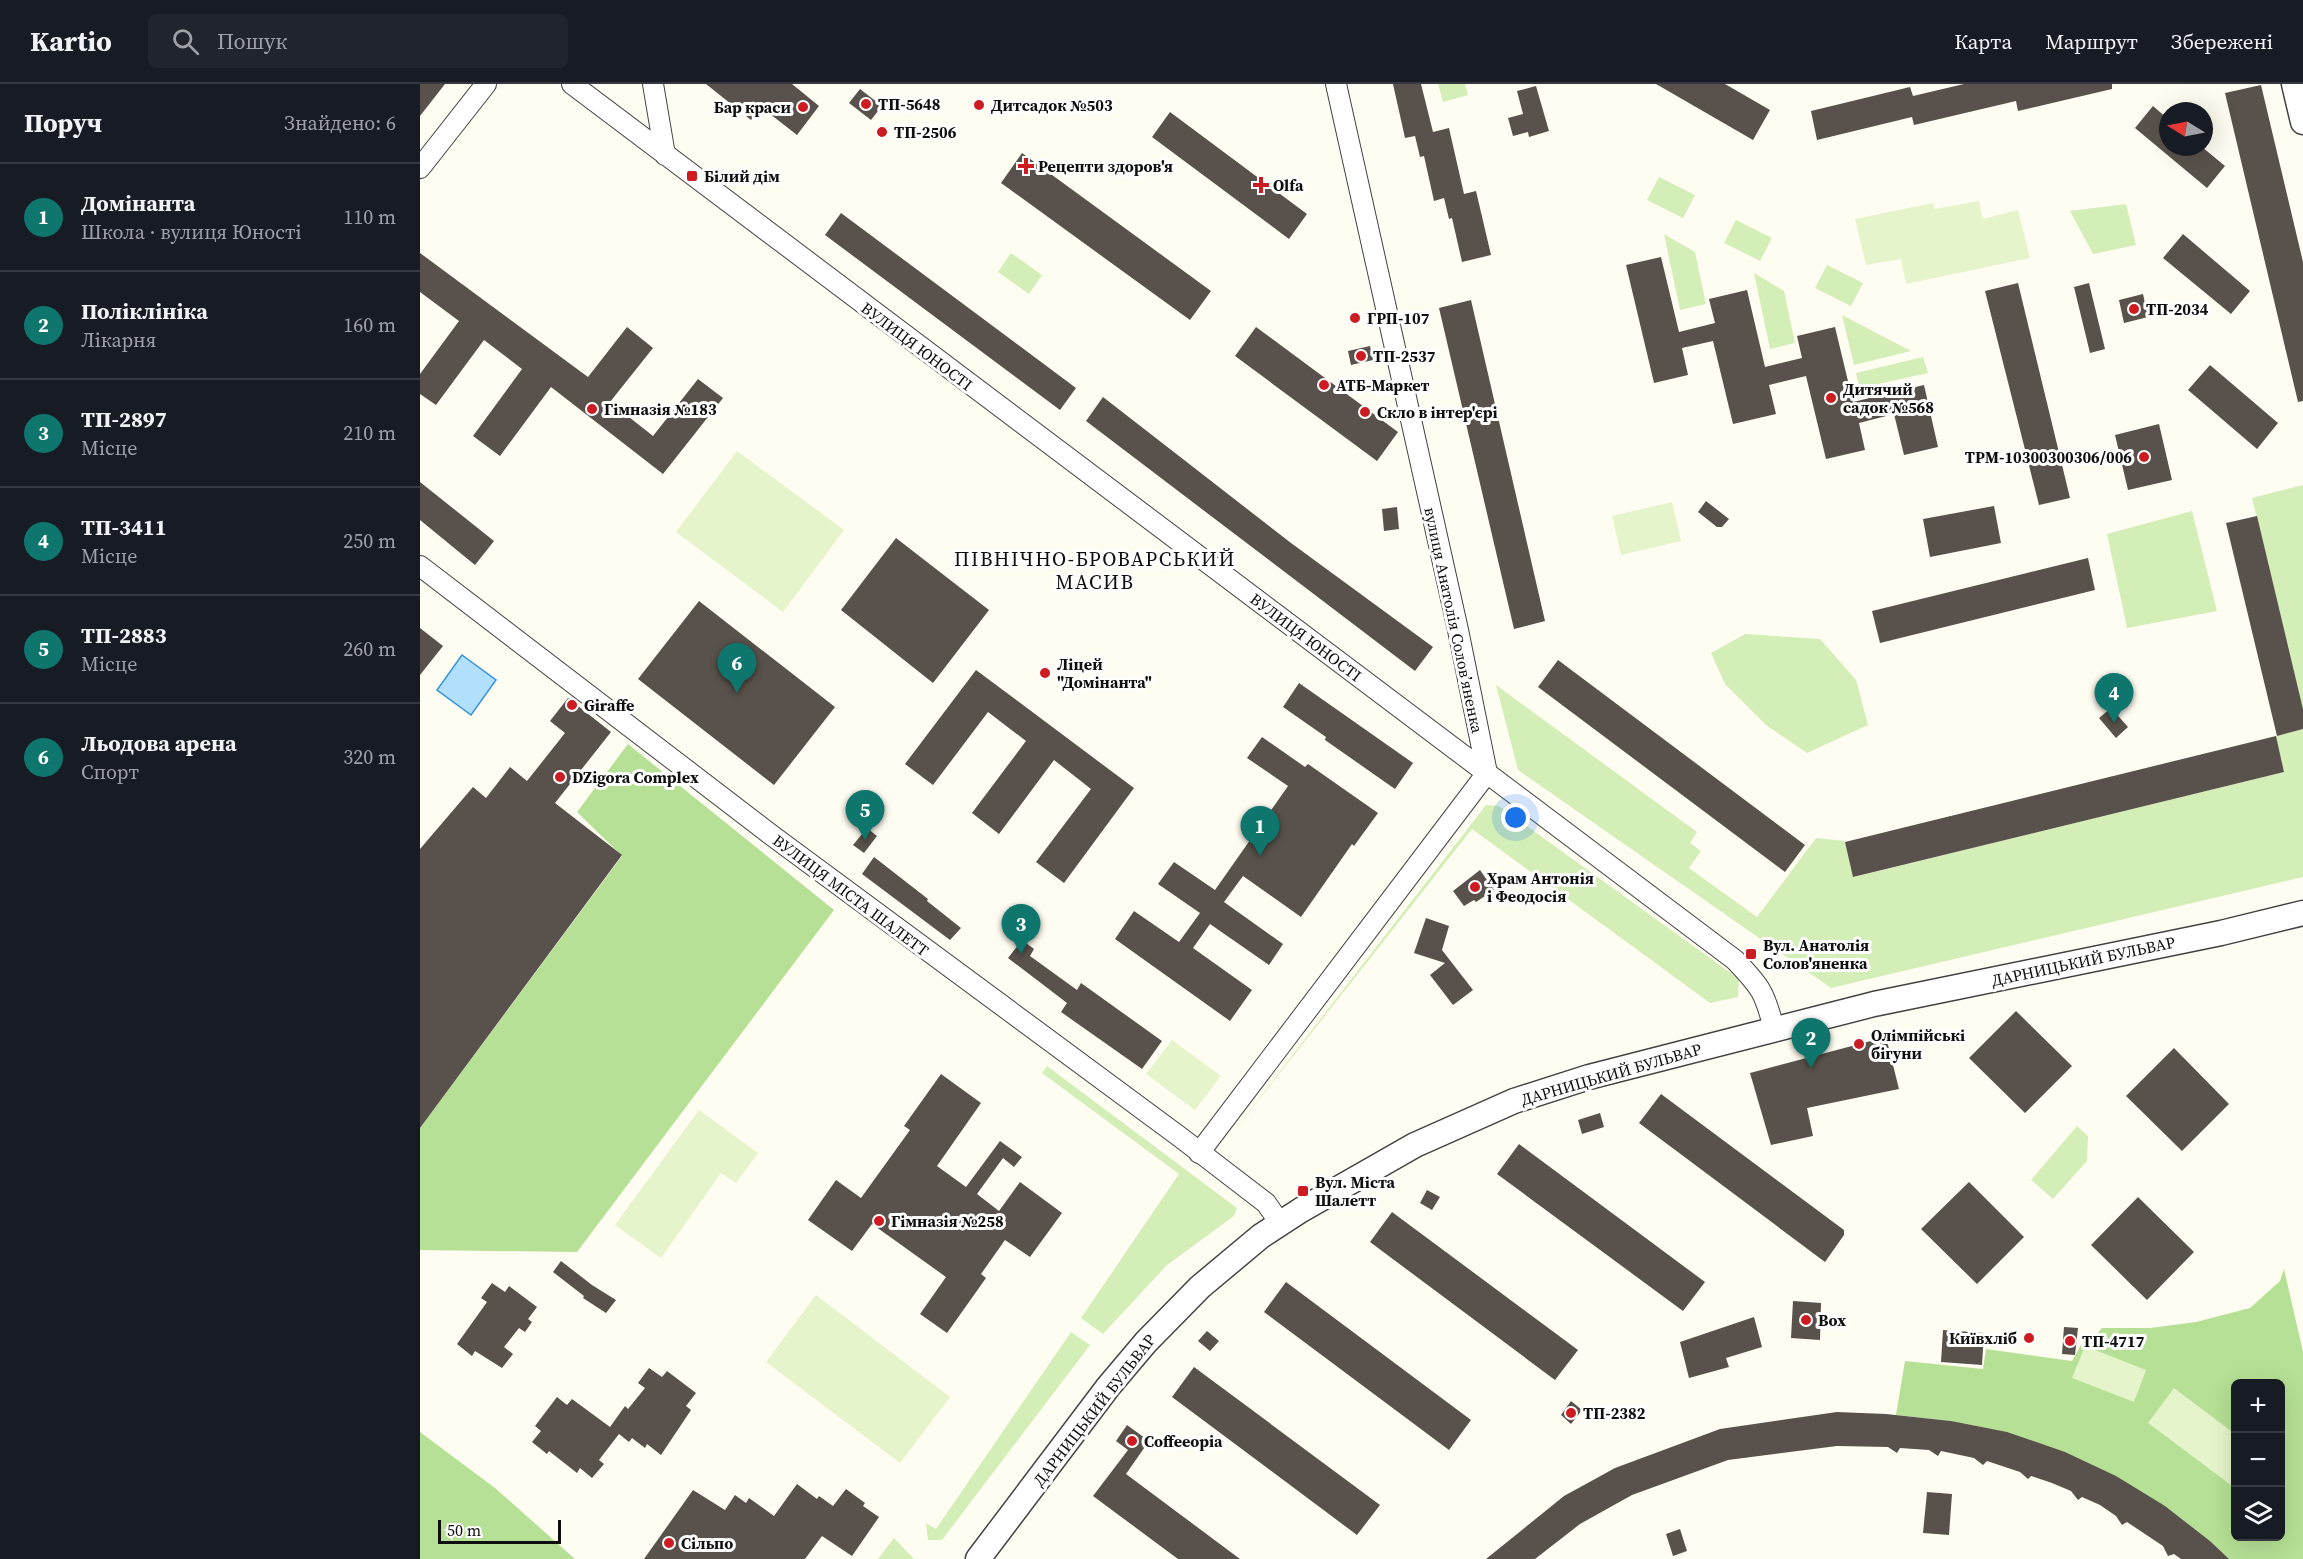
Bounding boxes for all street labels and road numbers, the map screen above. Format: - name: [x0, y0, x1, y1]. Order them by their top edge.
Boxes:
- street label: ВУЛИЦЯ ЮНОСТІ: [857, 297, 977, 395]
- street label: вулиця Анатолія Соловʼяненка: [1419, 505, 1489, 736]
- street label: ВУЛИЦЯ ЮНОСТІ: [1246, 588, 1366, 686]
- street label: ВУЛИЦЯ МІСТА ШАЛЕТТ: [769, 829, 934, 961]
- street label: ДАРНИЦЬКИЙ БУЛЬВАР: [1989, 931, 2177, 991]
- street label: ДАРНИЦЬКИЙ БУЛЬВАР: [1518, 1037, 1705, 1110]
- street label: ДАРНИЦЬКИЙ БУЛЬВАР: [1028, 1329, 1161, 1491]

